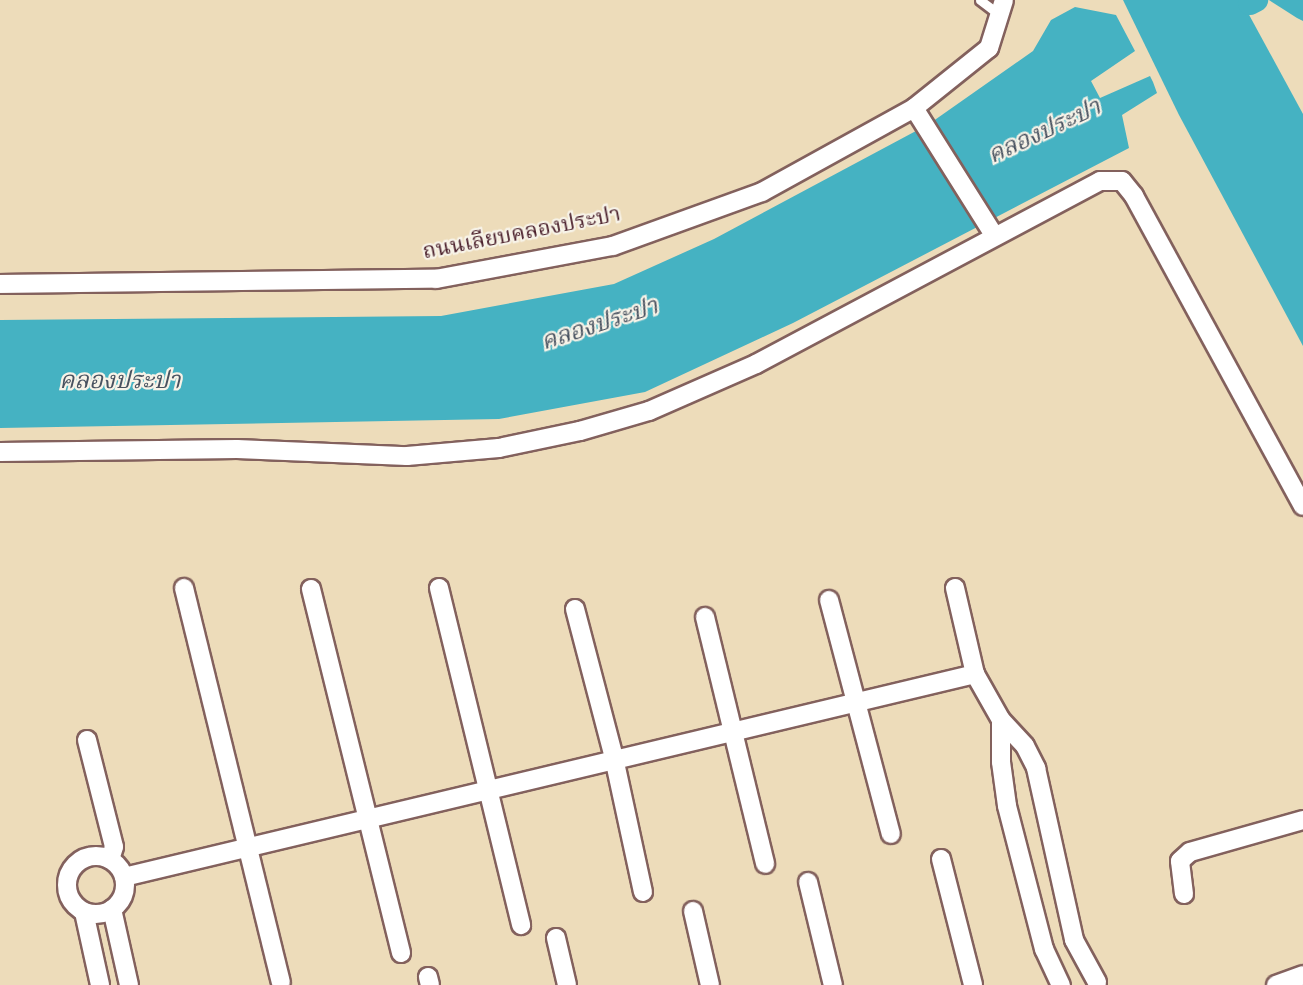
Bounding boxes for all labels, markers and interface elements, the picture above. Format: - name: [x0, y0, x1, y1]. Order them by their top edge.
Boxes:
- water label: คลองประปา: [984, 94, 1106, 172]
- street label: ถนนเลียบคลองประปา: [421, 203, 623, 267]
- water label: คลองประปา: [538, 294, 662, 358]
- water label: คลองประปา: [59, 369, 181, 397]

